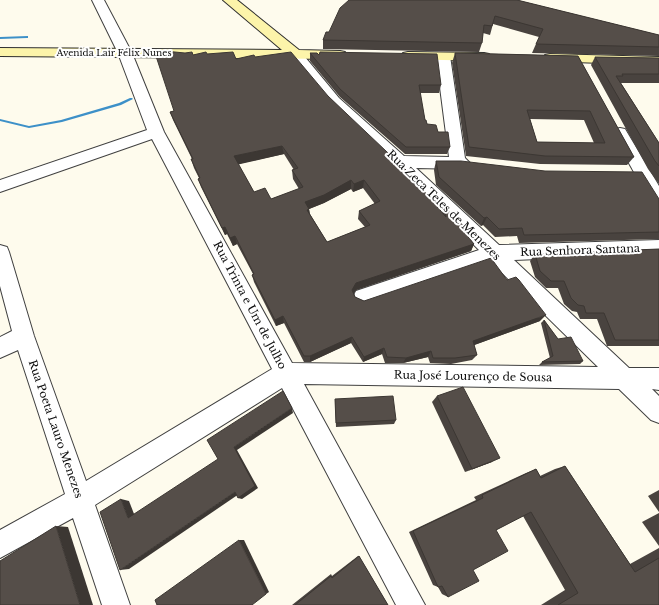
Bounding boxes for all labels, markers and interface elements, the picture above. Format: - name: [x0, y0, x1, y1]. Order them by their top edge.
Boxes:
- street label: Avenida Lair Félix Nunes: [55, 47, 172, 58]
- street label: Rua Zeca Teles de Menezes: [384, 147, 504, 263]
- street label: Rua Trinta e Um de Julho: [210, 239, 290, 371]
- street label: Rua Senhora Santana: [520, 241, 641, 259]
- street label: Rua Poeta Lauro Menezes: [26, 358, 86, 500]
- street label: Rua José Lourenço de Sousa: [394, 368, 553, 384]

